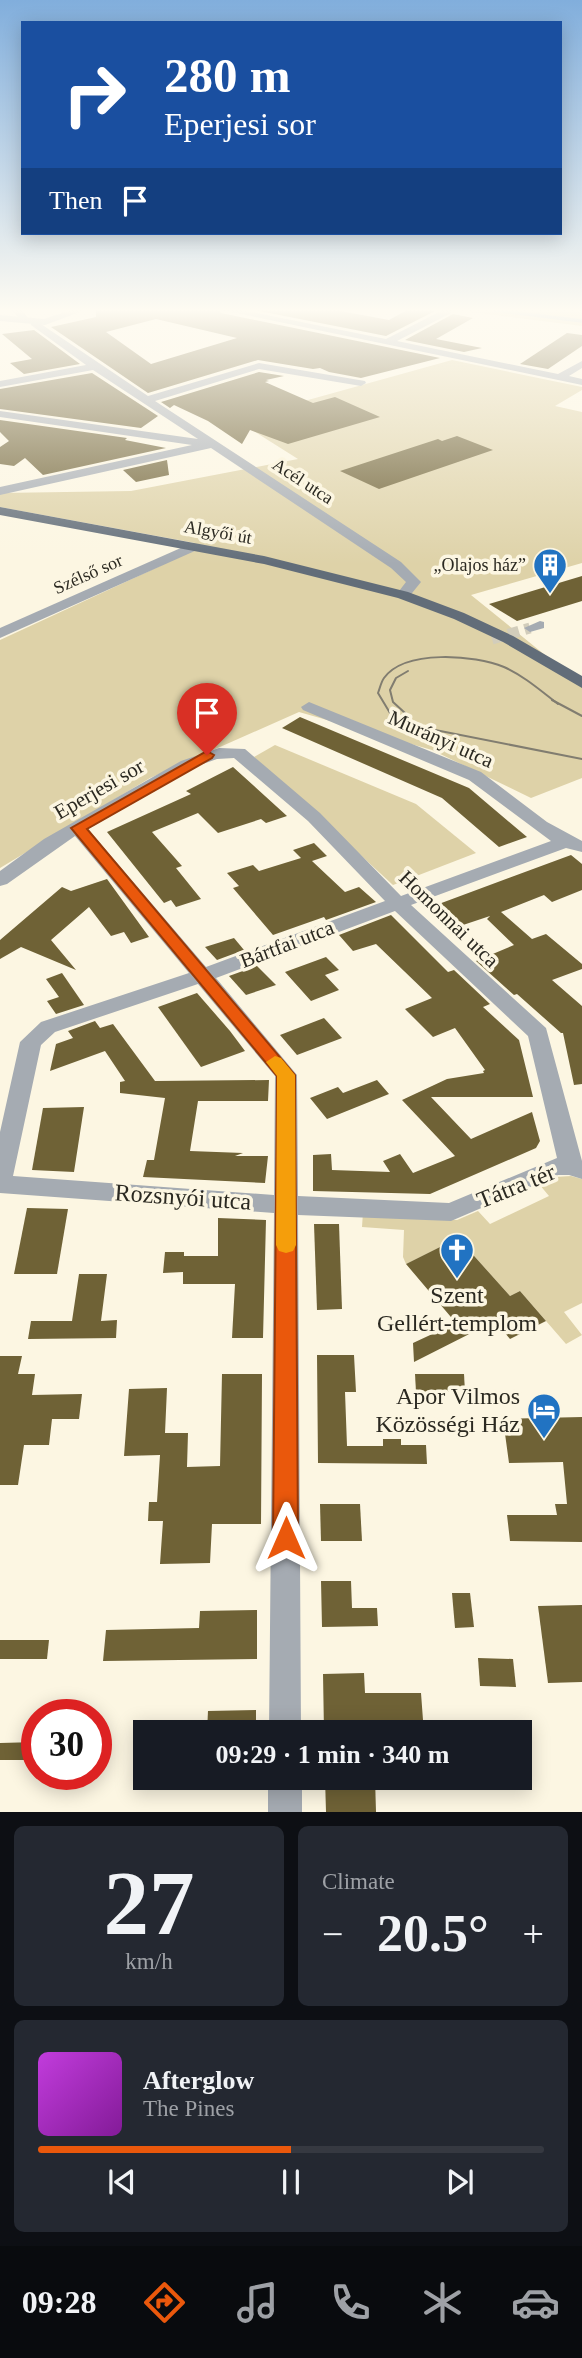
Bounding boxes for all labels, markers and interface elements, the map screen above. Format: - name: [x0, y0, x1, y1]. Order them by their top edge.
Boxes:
- text: 280 m: [164, 48, 291, 103]
- icon: right: [49, 49, 140, 140]
- text: Eperjesi sor: [164, 106, 316, 142]
- icon: arrive: [116, 182, 154, 220]
- text: Then: [49, 186, 102, 215]
- street label: Acél utca: [269, 454, 337, 508]
- street label: Algyői út: [183, 516, 253, 548]
- building icon: „Olajos ház”: [531, 546, 569, 595]
- street label: Szélső sor: [50, 550, 126, 598]
- place label: „Olajos ház”: [434, 555, 526, 575]
- pin: [177, 683, 237, 755]
- icon: arrive: [188, 694, 226, 732]
- street label: Murányi utca: [385, 705, 498, 773]
- street label: Eperjesi sor: [50, 754, 148, 824]
- street label: Homonnai utca: [394, 866, 504, 973]
- street label: Bártfai utca: [237, 915, 338, 973]
- street label: Tátra tér: [473, 1159, 559, 1213]
- street label: Rozsnyói utca: [114, 1179, 252, 1215]
- church icon: Szent Gellért-templom: [438, 1231, 476, 1280]
- place label: Szent Gellért-templom: [377, 1282, 537, 1336]
- place label: Apor Vilmos Közösségi Ház: [375, 1383, 520, 1437]
- hotel icon: Apor Vilmos Közösségi Ház: [525, 1391, 563, 1440]
- position arrow: [249, 1501, 323, 1575]
- speed limit sign: 30: [21, 1699, 112, 1790]
- text: 09:29 · 1 min · 340 m: [216, 1740, 450, 1769]
- text: 27: [104, 1853, 195, 1954]
- text: Climate: [322, 1869, 395, 1894]
- text: 20.5°: [377, 1905, 489, 1962]
- text: −: [322, 1913, 343, 1955]
- text: +: [523, 1913, 544, 1955]
- text: km/h: [125, 1949, 173, 1974]
- text: Afterglow: [143, 2066, 254, 2095]
- text: The Pines: [143, 2096, 234, 2121]
- icon: previous: [103, 2163, 141, 2201]
- icon: pause: [272, 2163, 310, 2201]
- icon: next: [441, 2163, 479, 2201]
- icon: directions: [140, 2278, 189, 2327]
- icon: music: [233, 2278, 282, 2327]
- icon: phone: [326, 2278, 375, 2327]
- icon: climate: [418, 2278, 467, 2327]
- icon: car: [511, 2278, 560, 2327]
- text: 09:28: [22, 2284, 97, 2320]

